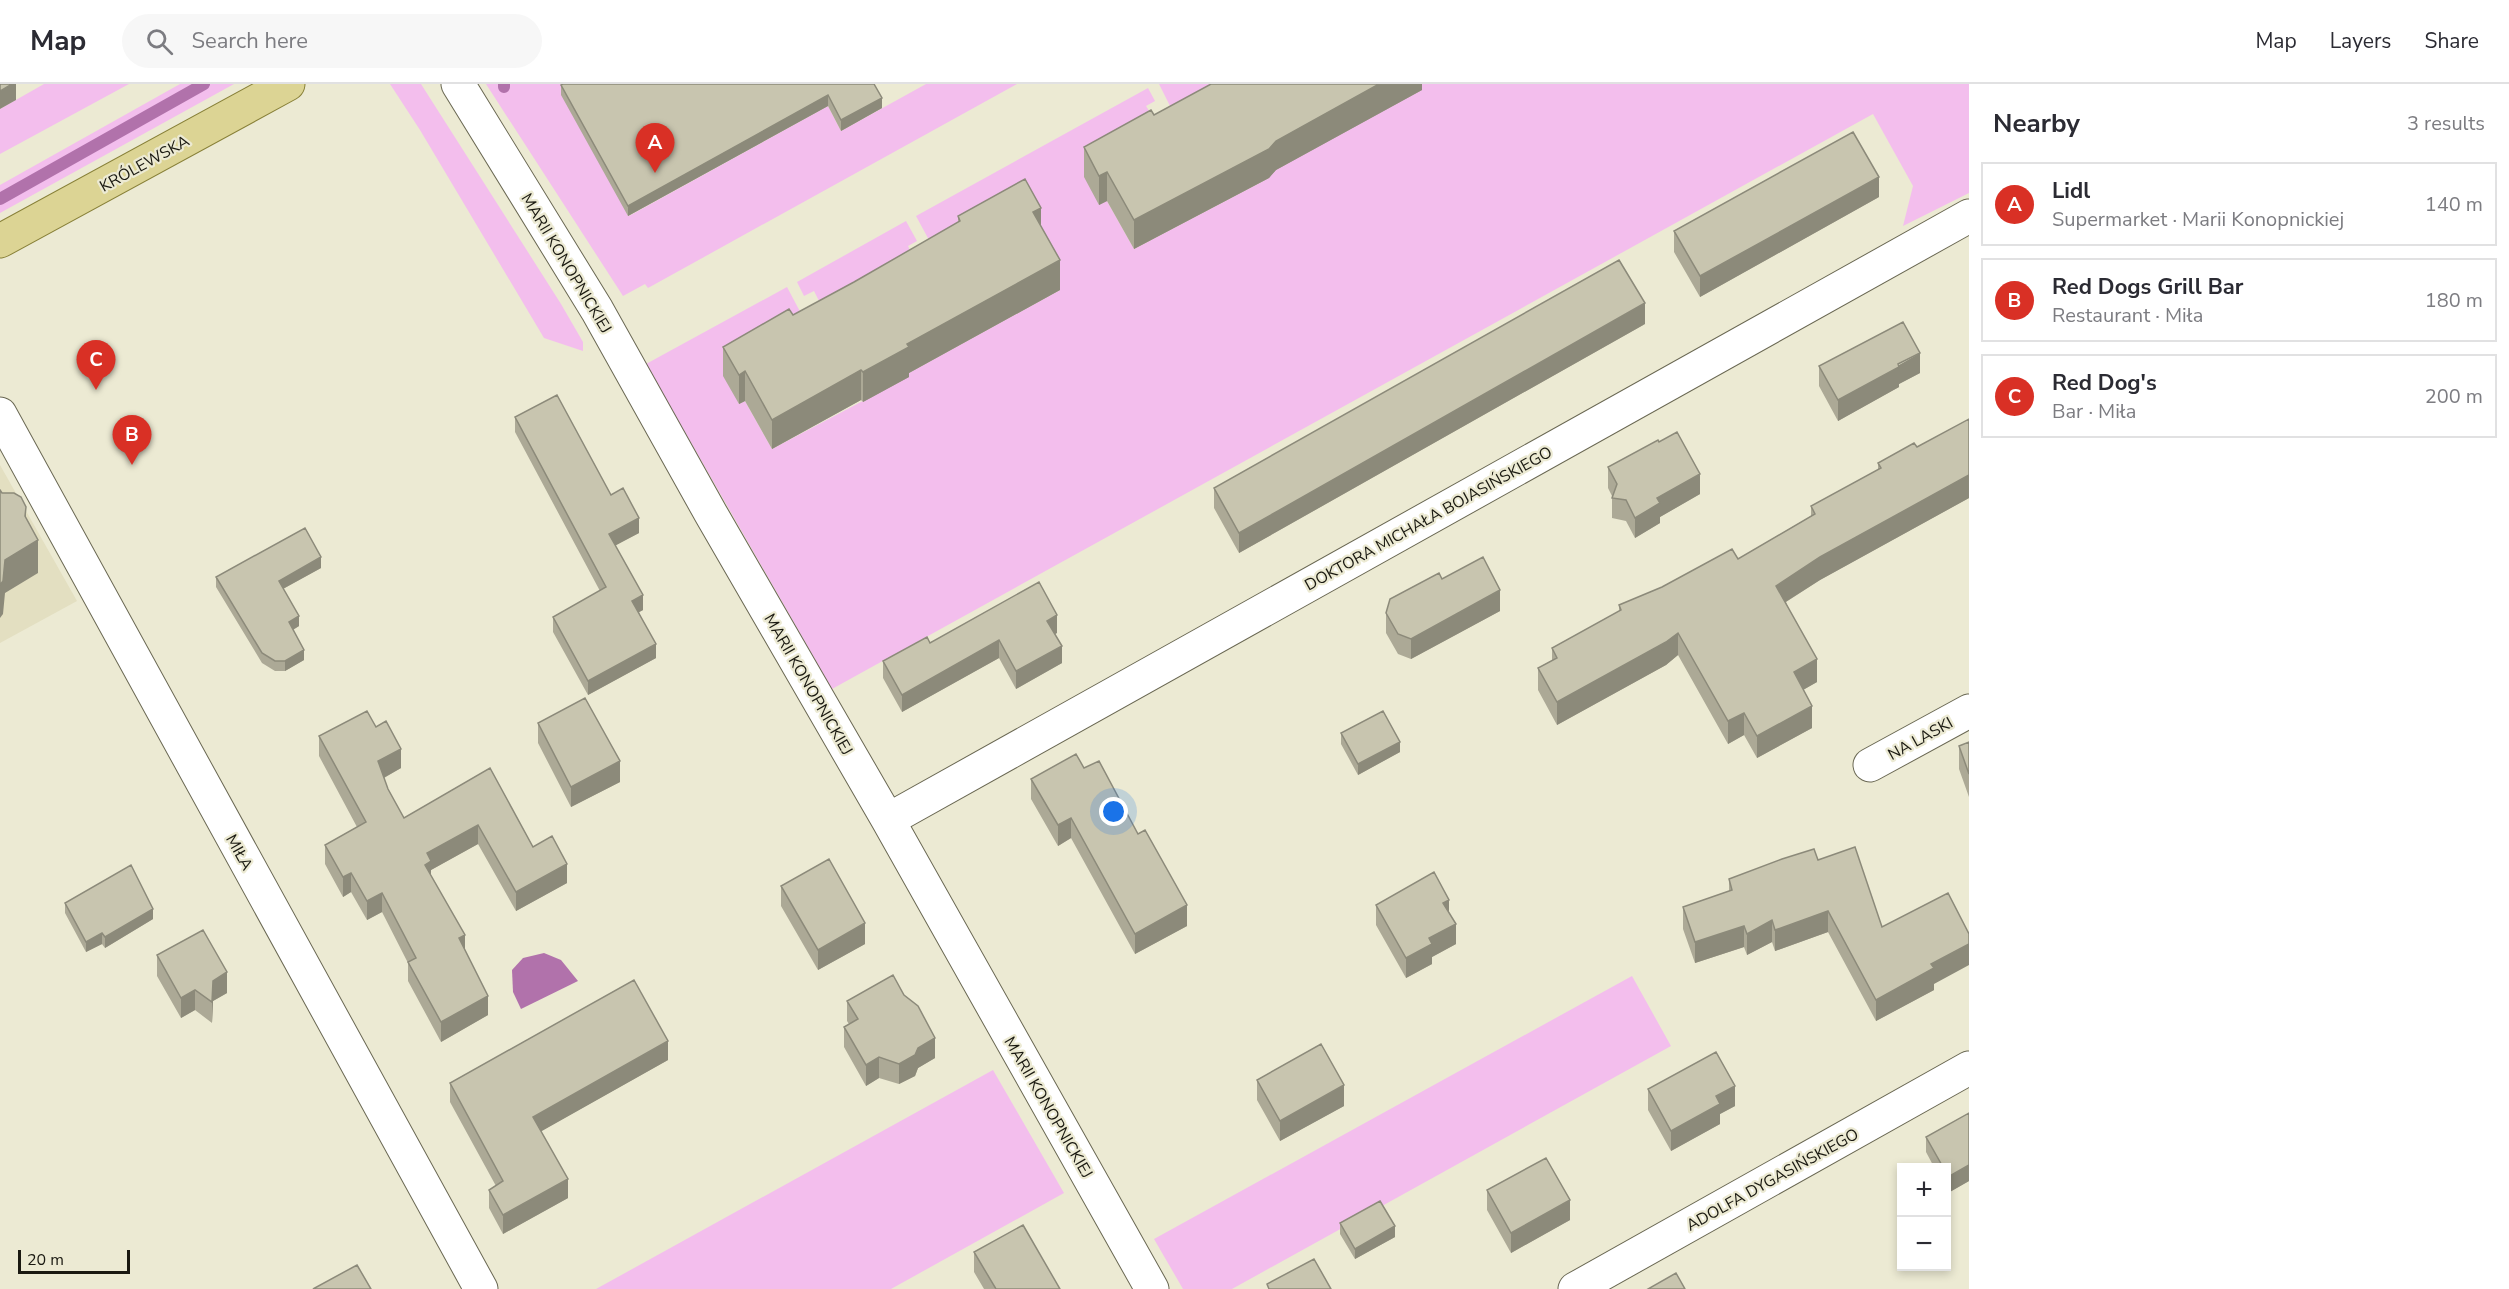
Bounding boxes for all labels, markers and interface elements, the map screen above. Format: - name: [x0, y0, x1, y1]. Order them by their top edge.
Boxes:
- search box: [122, 14, 542, 68]
- text: Map: [30, 22, 86, 60]
- icon: search: [143, 25, 176, 58]
- text: Search here: [191, 26, 308, 56]
- text: Map: [2255, 27, 2297, 55]
- text: Layers: [2330, 27, 2391, 55]
- text: Share: [2424, 27, 2479, 55]
- text: Nearby: [1993, 106, 2080, 141]
- text: 3 results: [2407, 110, 2485, 137]
- pin: A: [636, 124, 674, 173]
- street label: KRÓLEWSKA: [96, 130, 194, 198]
- text: Lidl: [2052, 176, 2090, 206]
- street label: MARII KONOPNICKIEJ: [516, 189, 617, 338]
- text: A: [2007, 191, 2022, 218]
- text: 140 m: [2425, 191, 2483, 218]
- text: Supermarket · Marii Konopnickiej: [2052, 206, 2344, 233]
- text: Red Dogs Grill Bar: [2052, 272, 2243, 302]
- text: B: [2008, 287, 2021, 314]
- text: 180 m: [2425, 287, 2483, 314]
- text: Restaurant · Miła: [2052, 302, 2203, 329]
- pin: C: [76, 340, 116, 390]
- text: Red Dog's: [2052, 368, 2157, 398]
- text: C: [2008, 383, 2021, 410]
- text: 200 m: [2425, 383, 2483, 410]
- text: Bar · Miła: [2052, 398, 2136, 425]
- pin: B: [112, 416, 152, 465]
- street label: DOKTORA MICHAŁA BOJASIŃSKIEGO: [1301, 441, 1556, 596]
- street label: MARII KONOPNICKIEJ: [759, 610, 858, 759]
- street label: NA LASKI: [1884, 712, 1957, 766]
- your location: [1099, 797, 1128, 826]
- street label: MIŁA: [220, 831, 258, 875]
- street label: MARII KONOPNICKIEJ: [999, 1033, 1098, 1182]
- street label: ADOLFA DYGASIŃSKIEGO: [1682, 1123, 1863, 1237]
- map controls: [1897, 1163, 1951, 1271]
- button: +: [1897, 1163, 1951, 1217]
- button: −: [1897, 1217, 1951, 1271]
- scale bar: [18, 1247, 130, 1274]
- text: 20 m: [27, 1249, 64, 1271]

